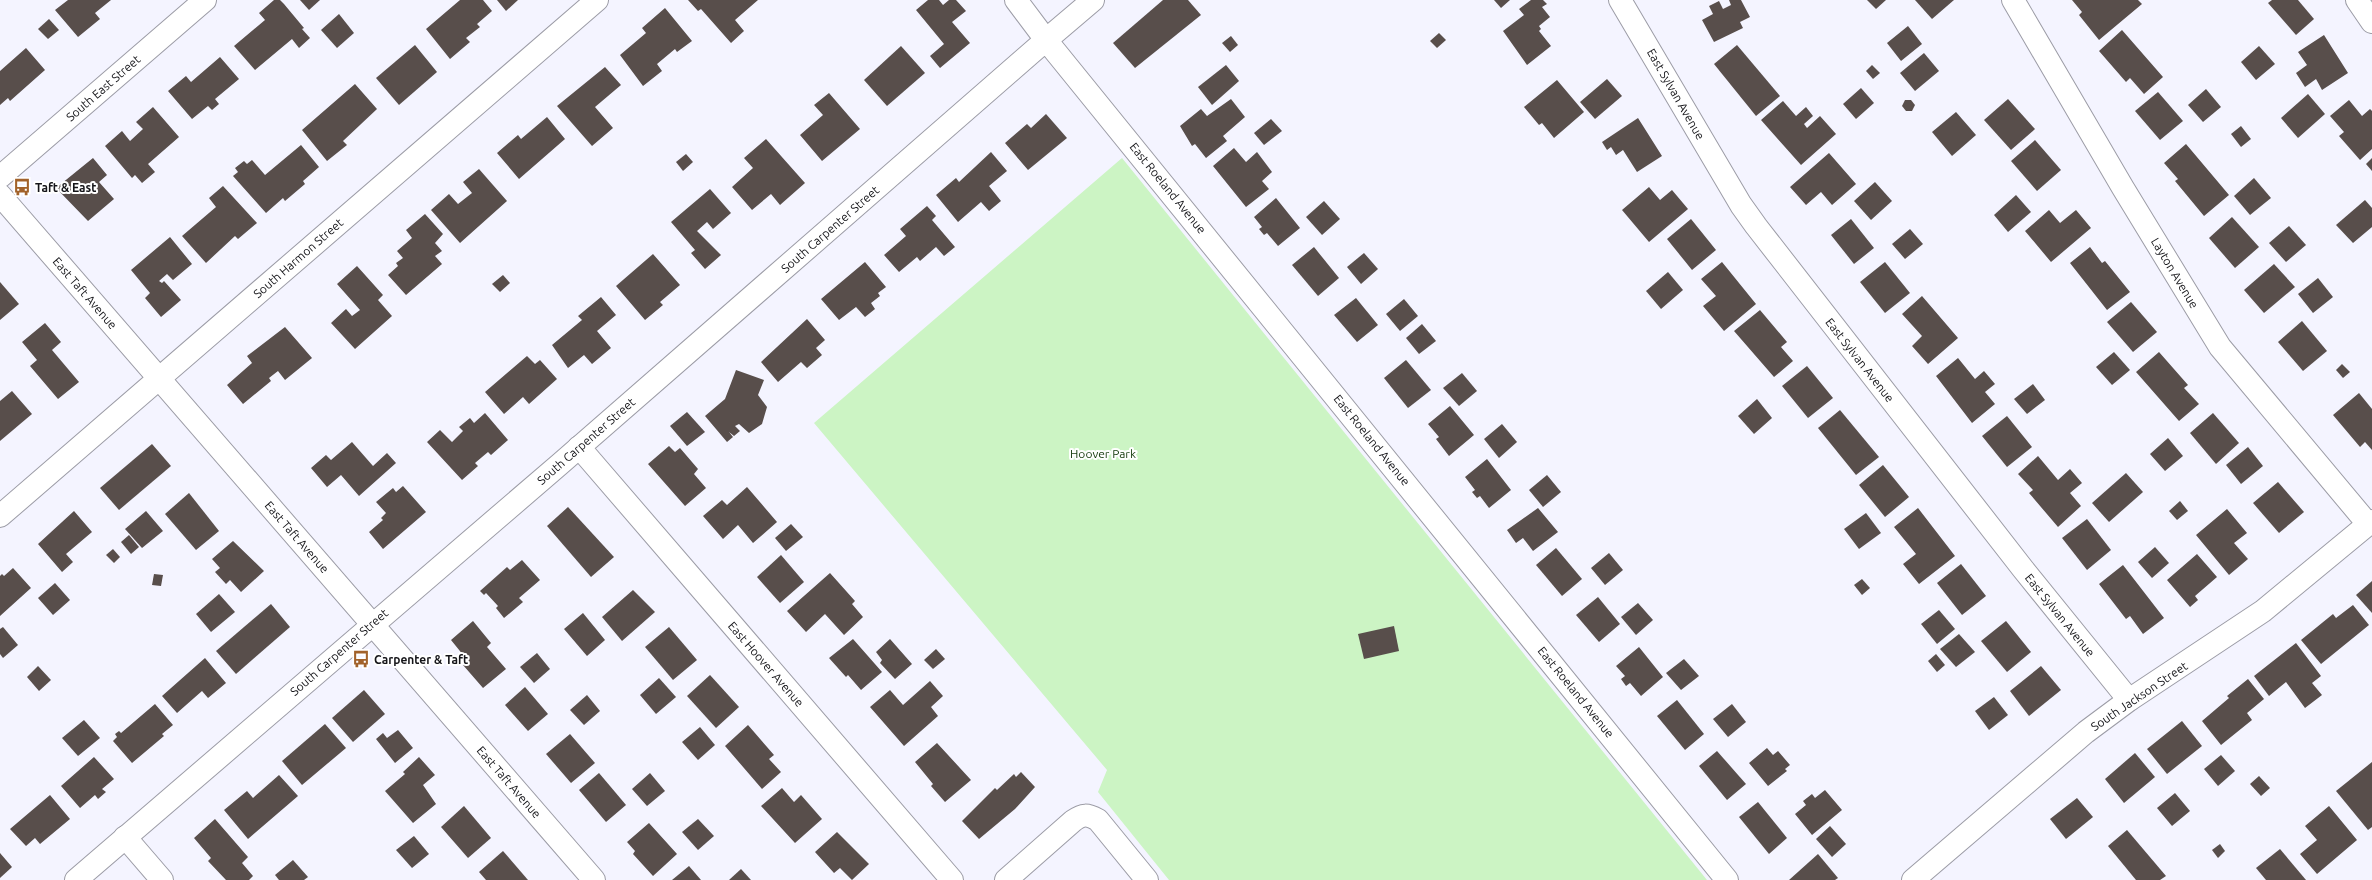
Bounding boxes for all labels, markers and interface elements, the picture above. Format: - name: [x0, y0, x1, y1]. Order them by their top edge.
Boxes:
- street label: East Sylvan Avenue: [1645, 46, 1707, 142]
- street label: South East Street: [63, 52, 143, 124]
- street label: East Roeland Avenue: [1127, 140, 1209, 236]
- bus stop icon: Taft & East: [12, 177, 32, 197]
- place label: Taft & East: [35, 181, 96, 194]
- street label: South Carpenter Street: [778, 183, 882, 275]
- street label: South Harmon Street: [251, 216, 346, 300]
- street label: Layton Avenue: [2149, 235, 2201, 311]
- street label: East Taft Avenue: [50, 255, 120, 331]
- street label: East Sylvan Avenue: [1823, 316, 1897, 404]
- street label: East Roeland Avenue: [1331, 392, 1413, 488]
- street label: South Carpenter Street: [534, 395, 638, 487]
- park label: Hoover Park: [1070, 447, 1136, 460]
- street label: East Taft Avenue: [262, 499, 332, 575]
- street label: East Sylvan Avenue: [2023, 571, 2097, 659]
- street label: South Carpenter Street: [287, 606, 391, 698]
- street label: East Hoover Avenue: [726, 619, 806, 709]
- street label: East Roeland Avenue: [1535, 644, 1617, 740]
- bus stop icon: Carpenter & Taft: [351, 649, 371, 669]
- place label: Carpenter & Taft: [374, 653, 468, 666]
- street label: South Jackson Street: [2088, 659, 2190, 733]
- street label: East Taft Avenue: [474, 744, 544, 820]

